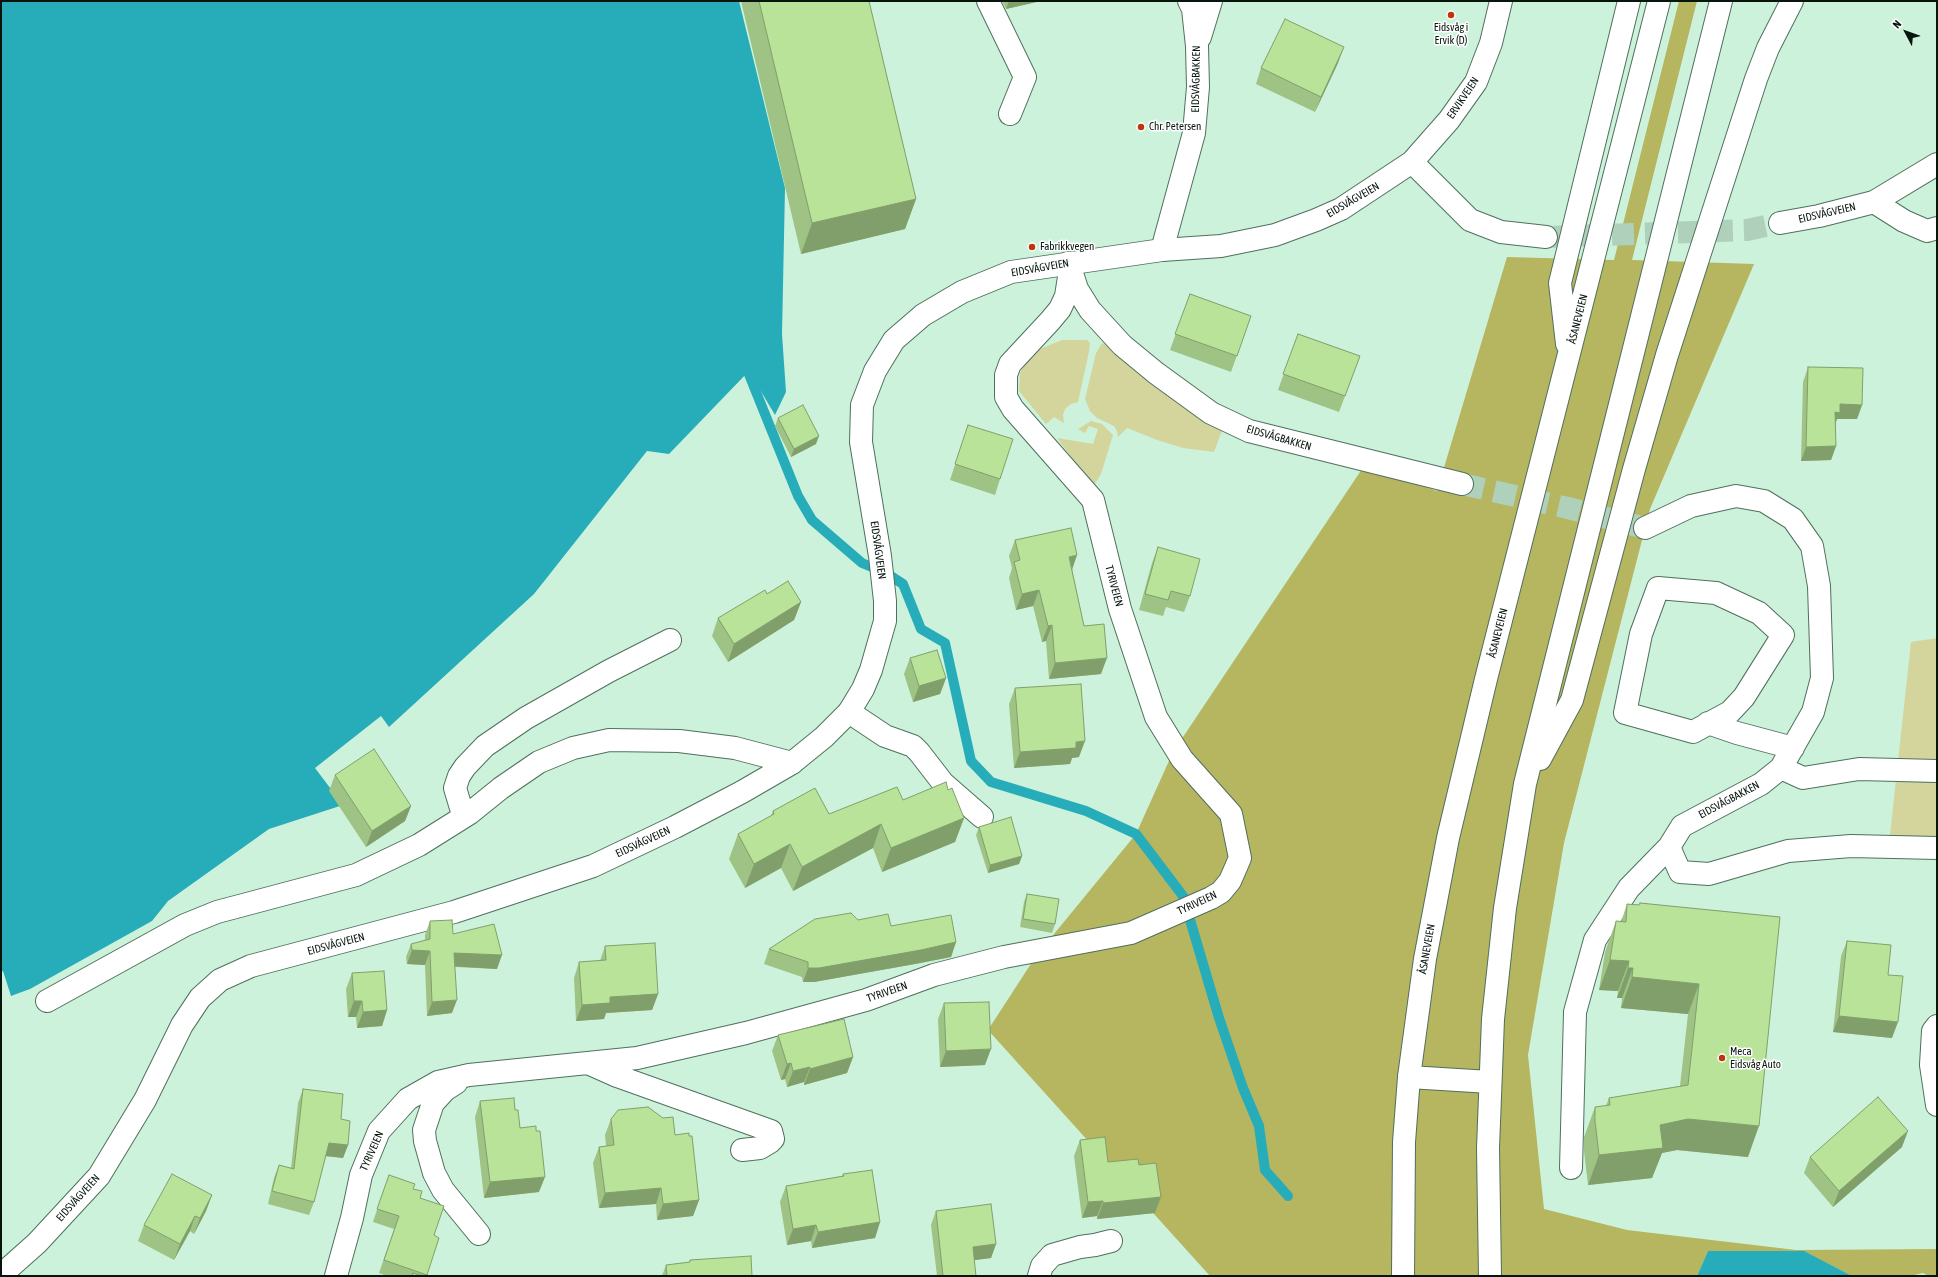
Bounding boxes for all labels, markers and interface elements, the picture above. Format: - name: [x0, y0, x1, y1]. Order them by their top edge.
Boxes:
- marker: Eidsvåg i Ervik (D): [1446, 10, 1456, 20]
- north arrow: [1886, 12, 1926, 52]
- text: N: [1890, 18, 1904, 31]
- place label: Eidsvåg i Ervik (D): [1434, 21, 1468, 47]
- street label: EIDSVÅGBAKKEN: [1189, 45, 1203, 113]
- street label: ERVIKVEIEN: [1444, 75, 1482, 121]
- place label: Chr. Petersen: [1149, 120, 1201, 134]
- marker: Chr. Petersen: [1136, 122, 1146, 132]
- street label: EIDSVÅGVEIEN: [1324, 180, 1382, 220]
- street label: EIDSVÅGVEIEN: [1797, 200, 1857, 226]
- place label: Fabrikkvegen: [1040, 240, 1094, 254]
- marker: Fabrikkvegen: [1027, 242, 1037, 252]
- street label: EIDSVÅGVEIEN: [1010, 256, 1070, 280]
- street label: ÅSANEVEIEN: [1565, 293, 1591, 345]
- street label: EIDSVÅGBAKKEN: [1245, 422, 1313, 454]
- street label: EIDSVÅGVEIEN: [867, 520, 889, 580]
- street label: TYRIVEIEN: [1102, 564, 1126, 608]
- street label: ÅSANEVEIEN: [1485, 607, 1511, 659]
- street label: EIDSVÅGBAKKEN: [1696, 778, 1762, 822]
- street label: EIDSVÅGVEIEN: [614, 824, 672, 860]
- street label: TYRIVEIEN: [1175, 888, 1219, 918]
- street label: ÅSANEVEIEN: [1416, 923, 1438, 975]
- street label: EIDSVÅGVEIEN: [306, 930, 366, 958]
- street label: TYRIVEIEN: [865, 979, 909, 1005]
- place label: Meca Eidsvåg Auto: [1730, 1045, 1781, 1071]
- marker: Meca Eidsvåg Auto: [1717, 1053, 1727, 1063]
- street label: TYRIVEIEN: [357, 1129, 387, 1173]
- street label: EIDSVÅGVEIEN: [53, 1172, 103, 1224]

